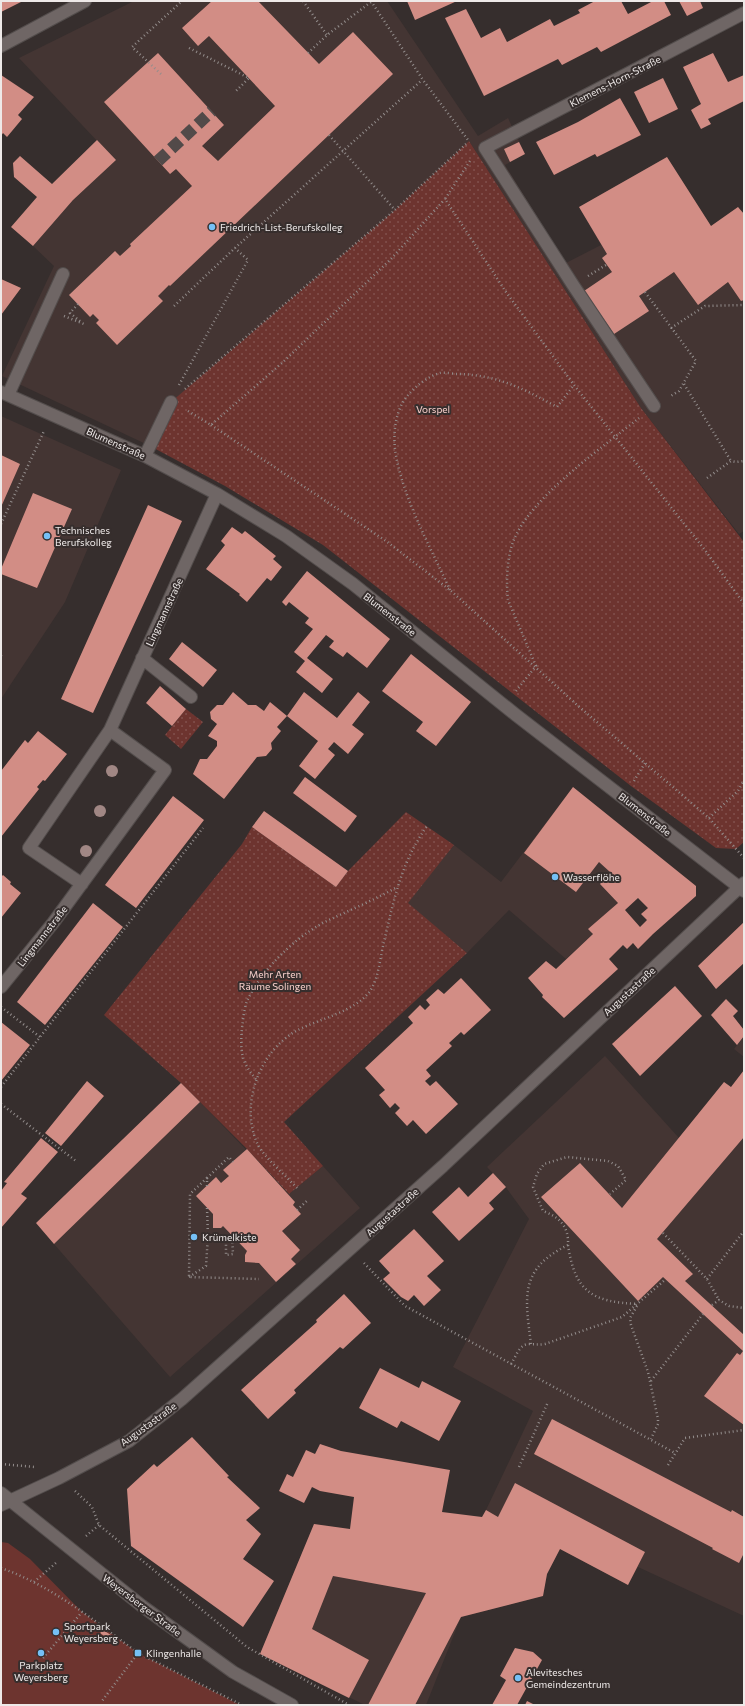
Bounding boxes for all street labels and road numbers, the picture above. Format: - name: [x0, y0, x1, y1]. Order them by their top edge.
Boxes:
- street label: Klemens-Horn-Straße: [567, 53, 663, 109]
- street label: Blumenstraße: [85, 425, 147, 461]
- street label: Lingmannstraße: [143, 576, 185, 648]
- street label: Blumenstraße: [361, 590, 419, 638]
- street label: Blumenstraße: [616, 790, 674, 838]
- street label: Lingmannstraße: [15, 903, 69, 969]
- street label: Augustastraße: [601, 964, 657, 1018]
- street label: Augustastraße: [363, 1185, 421, 1239]
- street label: Augustastraße: [118, 1400, 178, 1448]
- street label: Weyersberger Straße: [100, 1572, 184, 1638]

